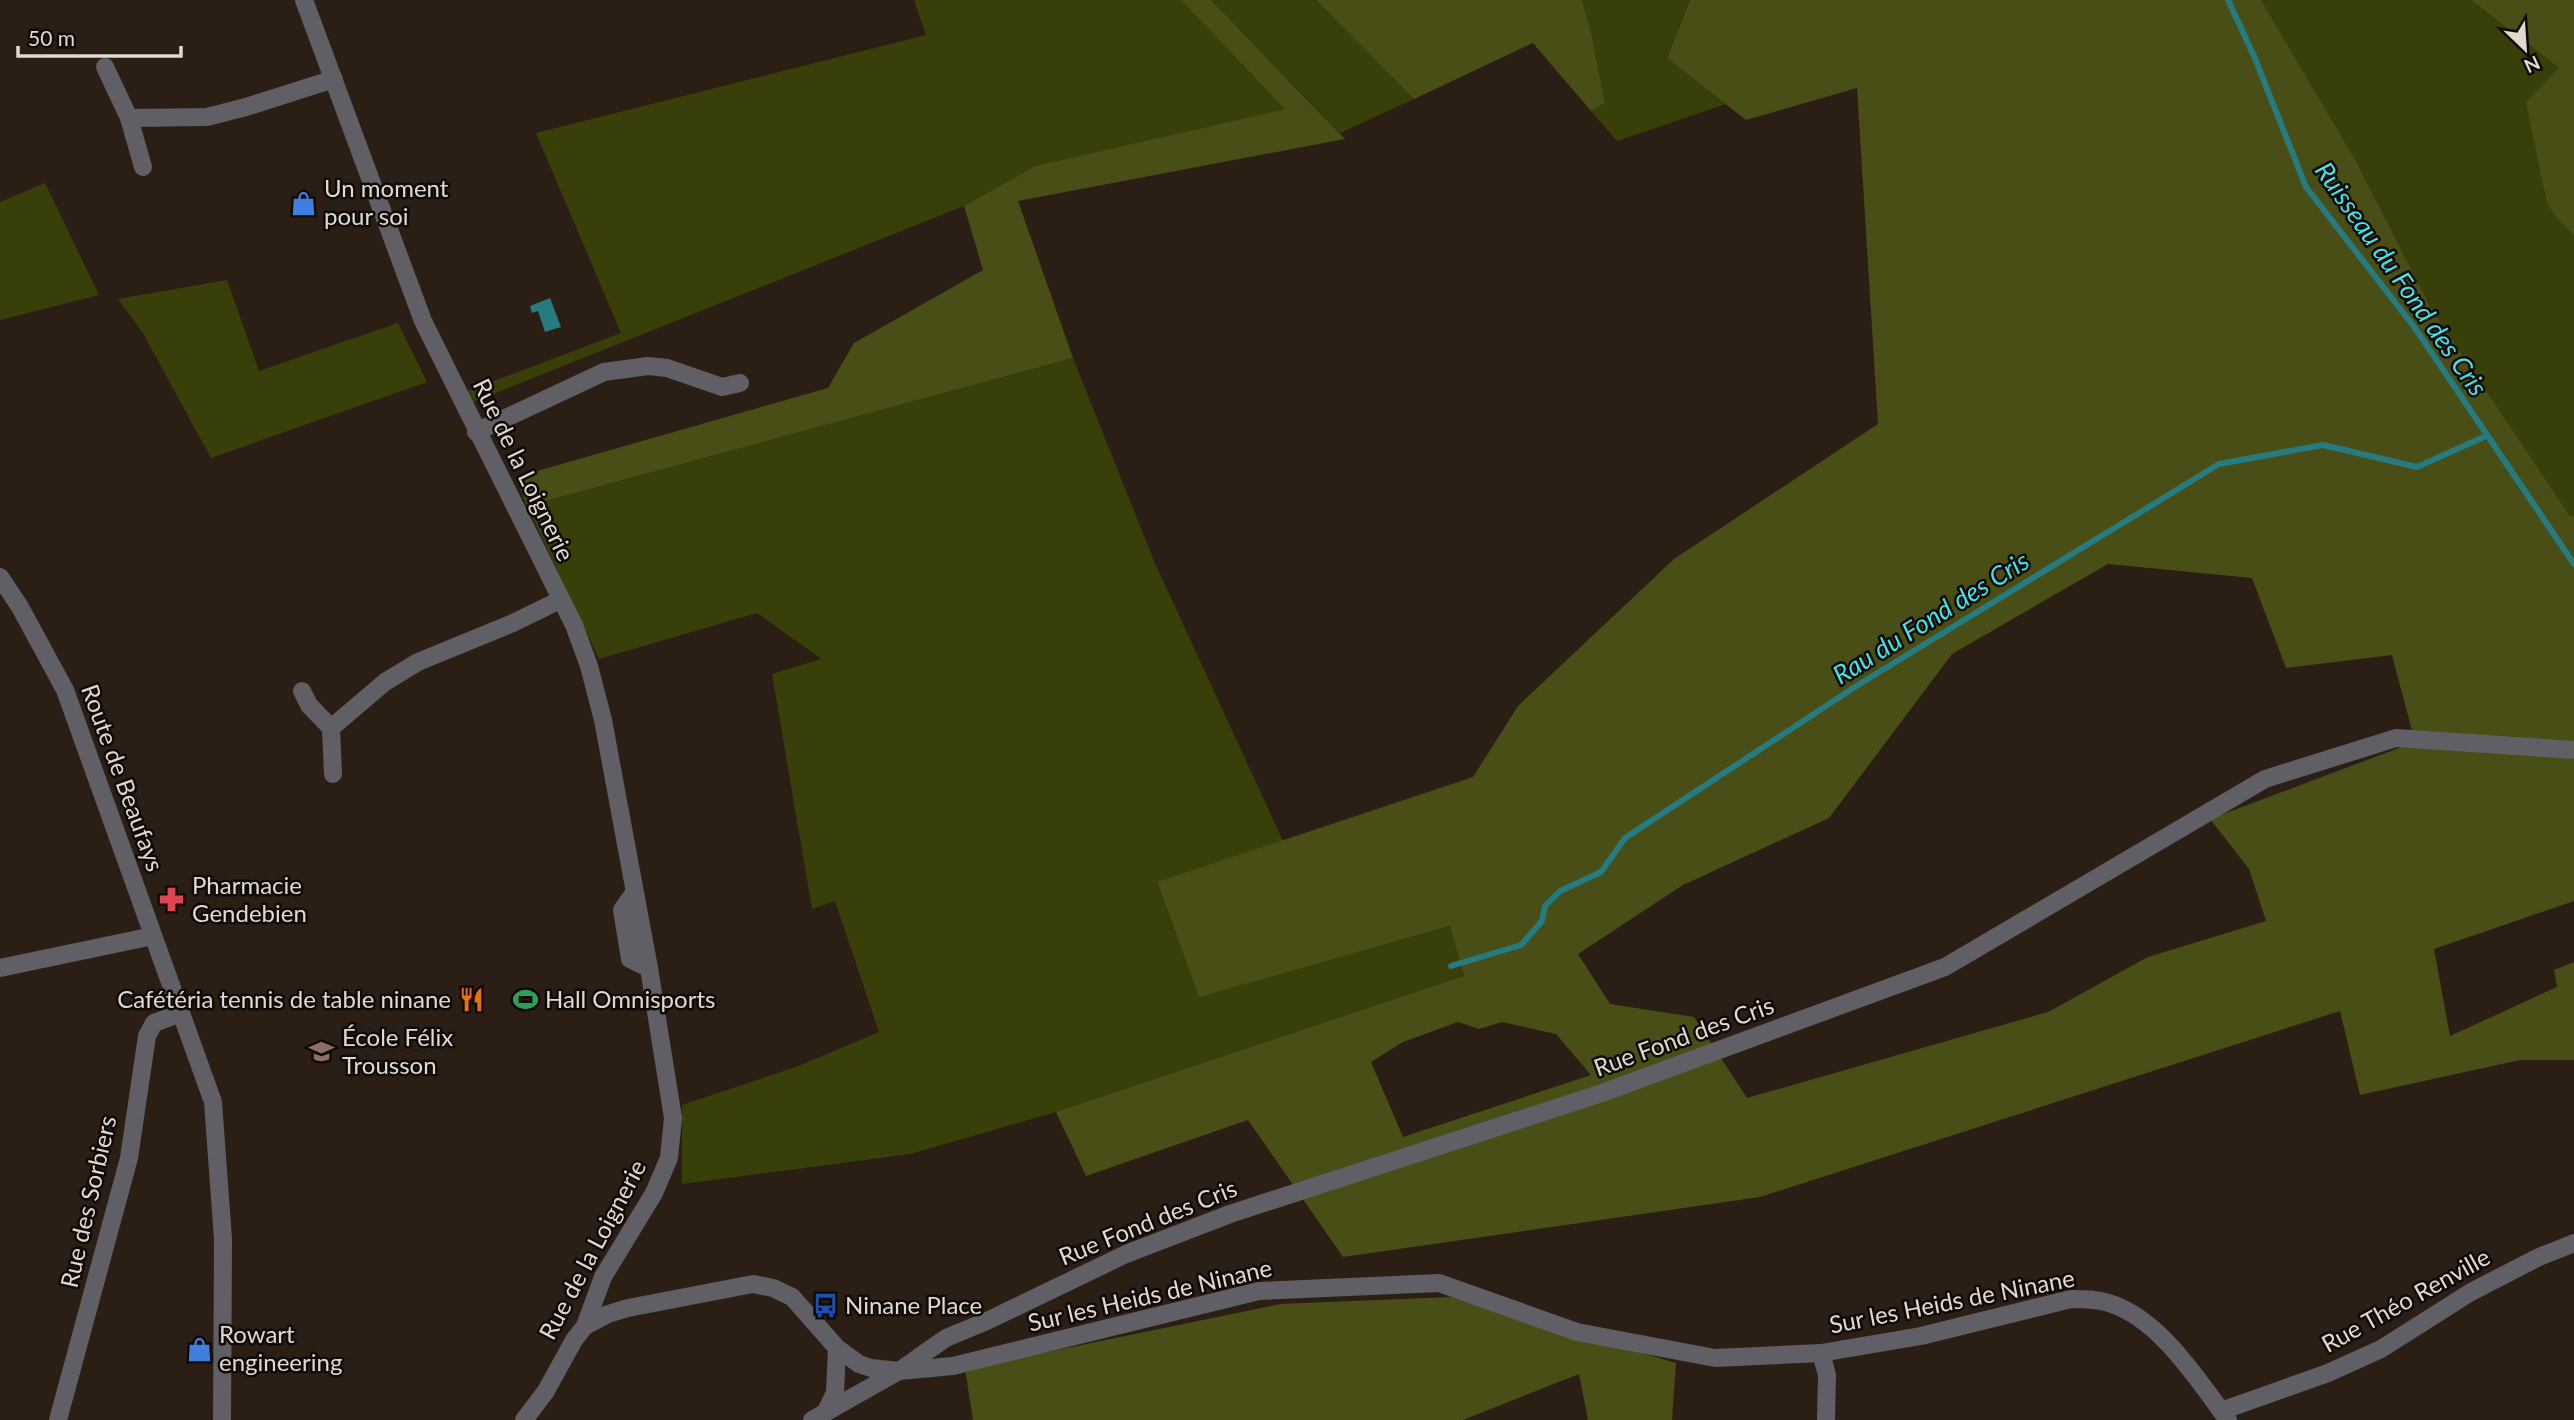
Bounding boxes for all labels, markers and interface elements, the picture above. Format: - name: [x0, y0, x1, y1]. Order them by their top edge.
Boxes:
- scale bar: [18, 14, 180, 58]
- north arrow: [2490, 14, 2560, 84]
- text: 50 m: [28, 25, 75, 50]
- text: N: [2521, 51, 2544, 78]
- water label: Ruisseau du Fond des Cris: [2309, 155, 2495, 402]
- place label: Un moment pour soi: [324, 173, 449, 230]
- shop icon: Un moment pour soi: [290, 189, 318, 217]
- street label: Rue de la Loignerie: [468, 373, 581, 565]
- water label: Rau du Fond des Cris: [1827, 544, 2034, 690]
- street label: Route de Beaufays: [76, 680, 171, 875]
- place label: Pharmacie Gendebien: [192, 870, 307, 927]
- pharmacy icon: Pharmacie Gendebien: [158, 886, 186, 914]
- place label: Cafétéria tennis de table ninane: [117, 984, 451, 1013]
- place label: Hall Omnisports: [545, 984, 715, 1013]
- restaurant icon: Cafétéria tennis de table ninane: [457, 986, 485, 1014]
- sports icon: Hall Omnisports: [511, 986, 539, 1014]
- street label: Rue Fond des Cris: [1590, 990, 1777, 1082]
- place label: École Félix Trousson: [342, 1022, 453, 1079]
- school or university icon: École Félix Trousson: [308, 1038, 336, 1066]
- street label: Rue des Sorbiers: [54, 1113, 121, 1290]
- street label: Rue de la Loignerie: [532, 1155, 651, 1344]
- street label: Rue Fond des Cris: [1054, 1173, 1241, 1271]
- street label: Rue Théo Renville: [2316, 1241, 2495, 1358]
- street label: Sur les Heids de Ninane: [1025, 1252, 1274, 1337]
- street label: Sur les Heids de Ninane: [1827, 1263, 2077, 1339]
- place label: Ninane Place: [845, 1290, 982, 1319]
- bus stop icon: Ninane Place: [811, 1292, 839, 1320]
- place label: Rowart engineering: [219, 1319, 342, 1376]
- shop icon: Rowart engineering: [185, 1335, 213, 1363]

